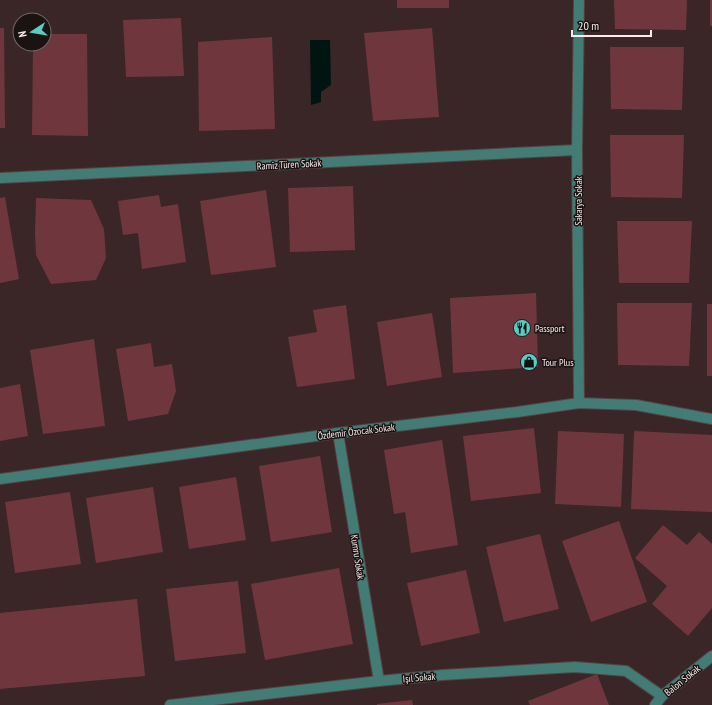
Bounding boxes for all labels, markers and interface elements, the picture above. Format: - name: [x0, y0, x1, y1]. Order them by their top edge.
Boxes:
- north arrow: [12, 12, 52, 52]
- scale bar: [572, 12, 651, 38]
- text: 20 m: [578, 18, 599, 33]
- text: N: [15, 30, 30, 38]
- street label: Ramiz Türen Sokak: [256, 156, 322, 173]
- street label: Sakarya Sokak: [572, 176, 585, 226]
- restaurant icon: Passport: [512, 318, 532, 338]
- place label: Passport: [535, 322, 565, 335]
- shop icon: Tour Plus: [519, 352, 539, 372]
- place label: Tour Plus: [542, 356, 574, 369]
- street label: Özdemir Özocak Sokak: [317, 420, 396, 443]
- street label: Kumru Sokak: [348, 534, 367, 580]
- street label: Balon Sokak: [662, 662, 703, 699]
- street label: Işıl Sokak: [402, 670, 436, 685]

